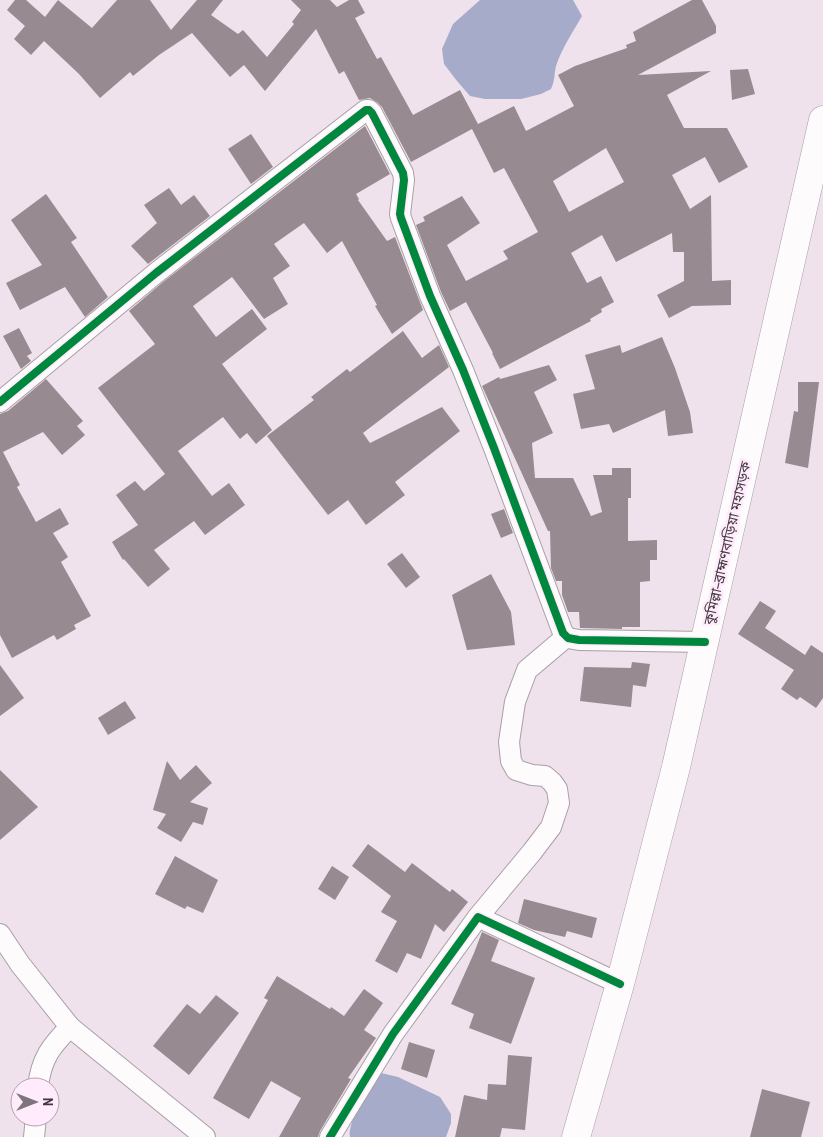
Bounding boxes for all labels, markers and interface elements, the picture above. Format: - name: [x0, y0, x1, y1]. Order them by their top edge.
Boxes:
- street label: কুমিল্লা–ব্রাহ্মণবাড়িয়া মহাসড়ক: [699, 459, 755, 627]
- north arrow: [10, 1077, 60, 1127]
- text: N: [39, 1098, 57, 1106]

